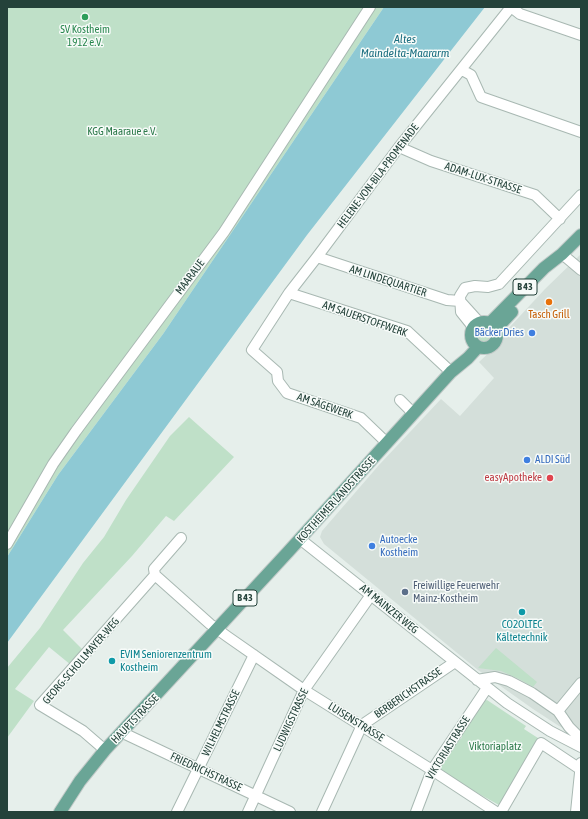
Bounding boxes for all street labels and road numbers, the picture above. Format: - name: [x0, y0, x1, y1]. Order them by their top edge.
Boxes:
- street label: HELENE-VON-BILA-PROMENADE: [334, 121, 422, 231]
- street label: ADAM-LUX-STRASSE: [443, 159, 523, 197]
- street label: MAARAUE: [173, 257, 207, 297]
- street label: AM LINDEQUARTIER: [348, 262, 428, 300]
- road number: B 43: [513, 279, 537, 295]
- street label: AM SAUERSTOFFWERK: [321, 298, 409, 340]
- street label: AM SÄGEWERK: [295, 390, 355, 422]
- street label: KOSTHEIMER LANDSTRASSE: [294, 455, 378, 545]
- street label: AM MAINZER WEG: [357, 581, 421, 637]
- road number: B 43: [233, 590, 257, 606]
- street label: GEORG-SCHOLLMAYER-WEG: [40, 615, 122, 707]
- street label: BERBERICHSTRASSE: [372, 665, 444, 721]
- street label: LUDWIGSTRASSE: [271, 687, 311, 753]
- street label: WILHELMSTRASSE: [199, 688, 243, 758]
- street label: HAUPTSTRASSE: [108, 692, 162, 746]
- street label: LUISENSTRASSE: [326, 700, 386, 744]
- street label: VIKTORIASTRASSE: [423, 714, 473, 782]
- street label: FRIEDRICHSTRASSE: [168, 750, 244, 794]

